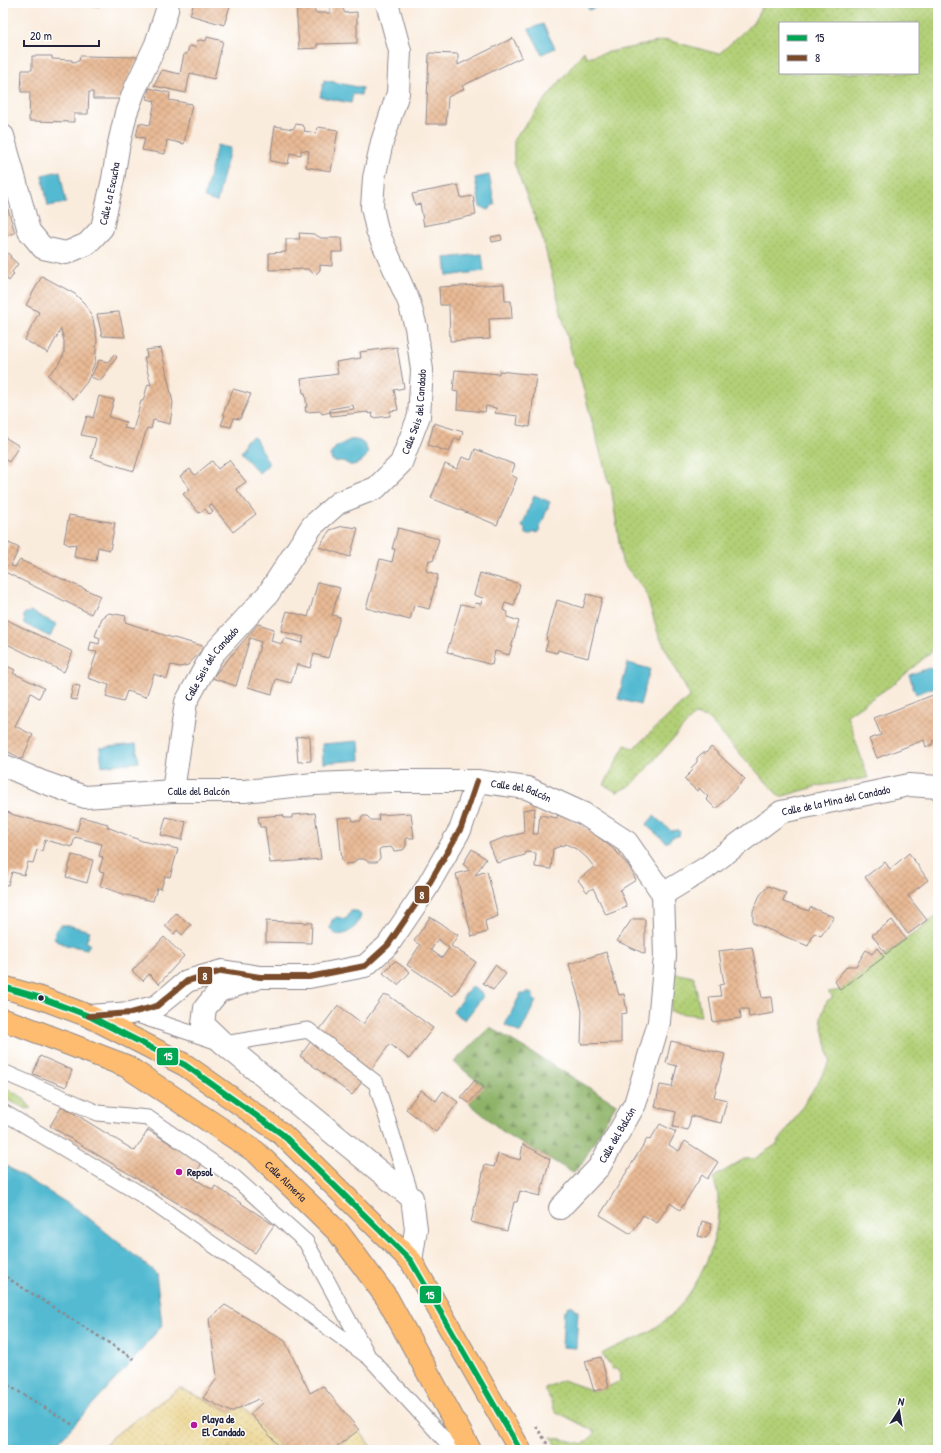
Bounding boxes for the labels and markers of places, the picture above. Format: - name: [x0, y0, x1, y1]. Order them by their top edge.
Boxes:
- unlabelled marker: [36, 993, 46, 1003]
- place label: Repsol: [187, 1165, 214, 1180]
- marker: Repsol: [174, 1167, 184, 1177]
- place label: Playa de El Candado: [202, 1412, 246, 1439]
- marker: Playa de El Candado: [189, 1420, 199, 1430]

